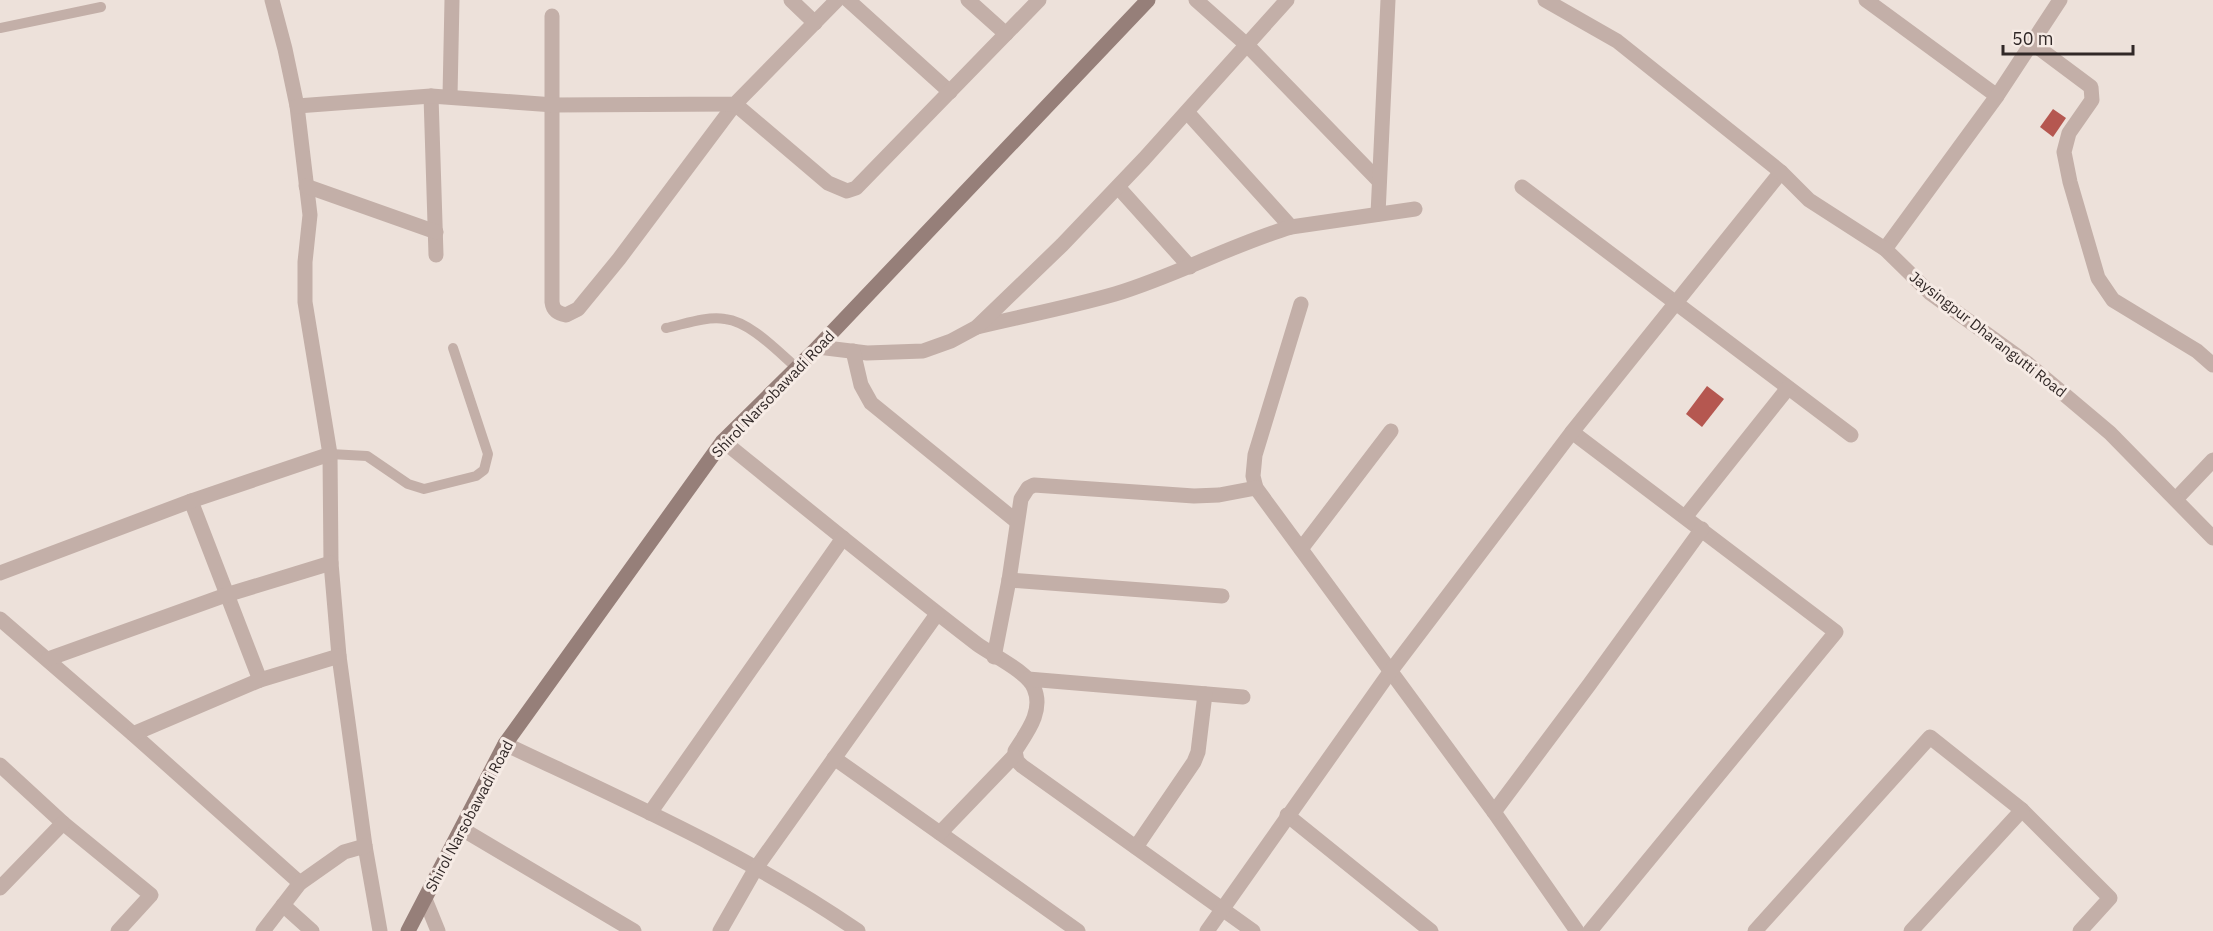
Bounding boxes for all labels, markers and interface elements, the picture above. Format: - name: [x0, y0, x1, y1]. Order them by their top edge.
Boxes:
- scale bar: [2003, 18, 2134, 56]
- text: 50 m: [2012, 27, 2054, 50]
- street label: Jaysingpur Dharangutti Road: [1906, 267, 2070, 401]
- street label: Shirol Narsobawadi Road: [708, 327, 838, 461]
- street label: Shirol Narsobawadi Road: [421, 737, 517, 895]

